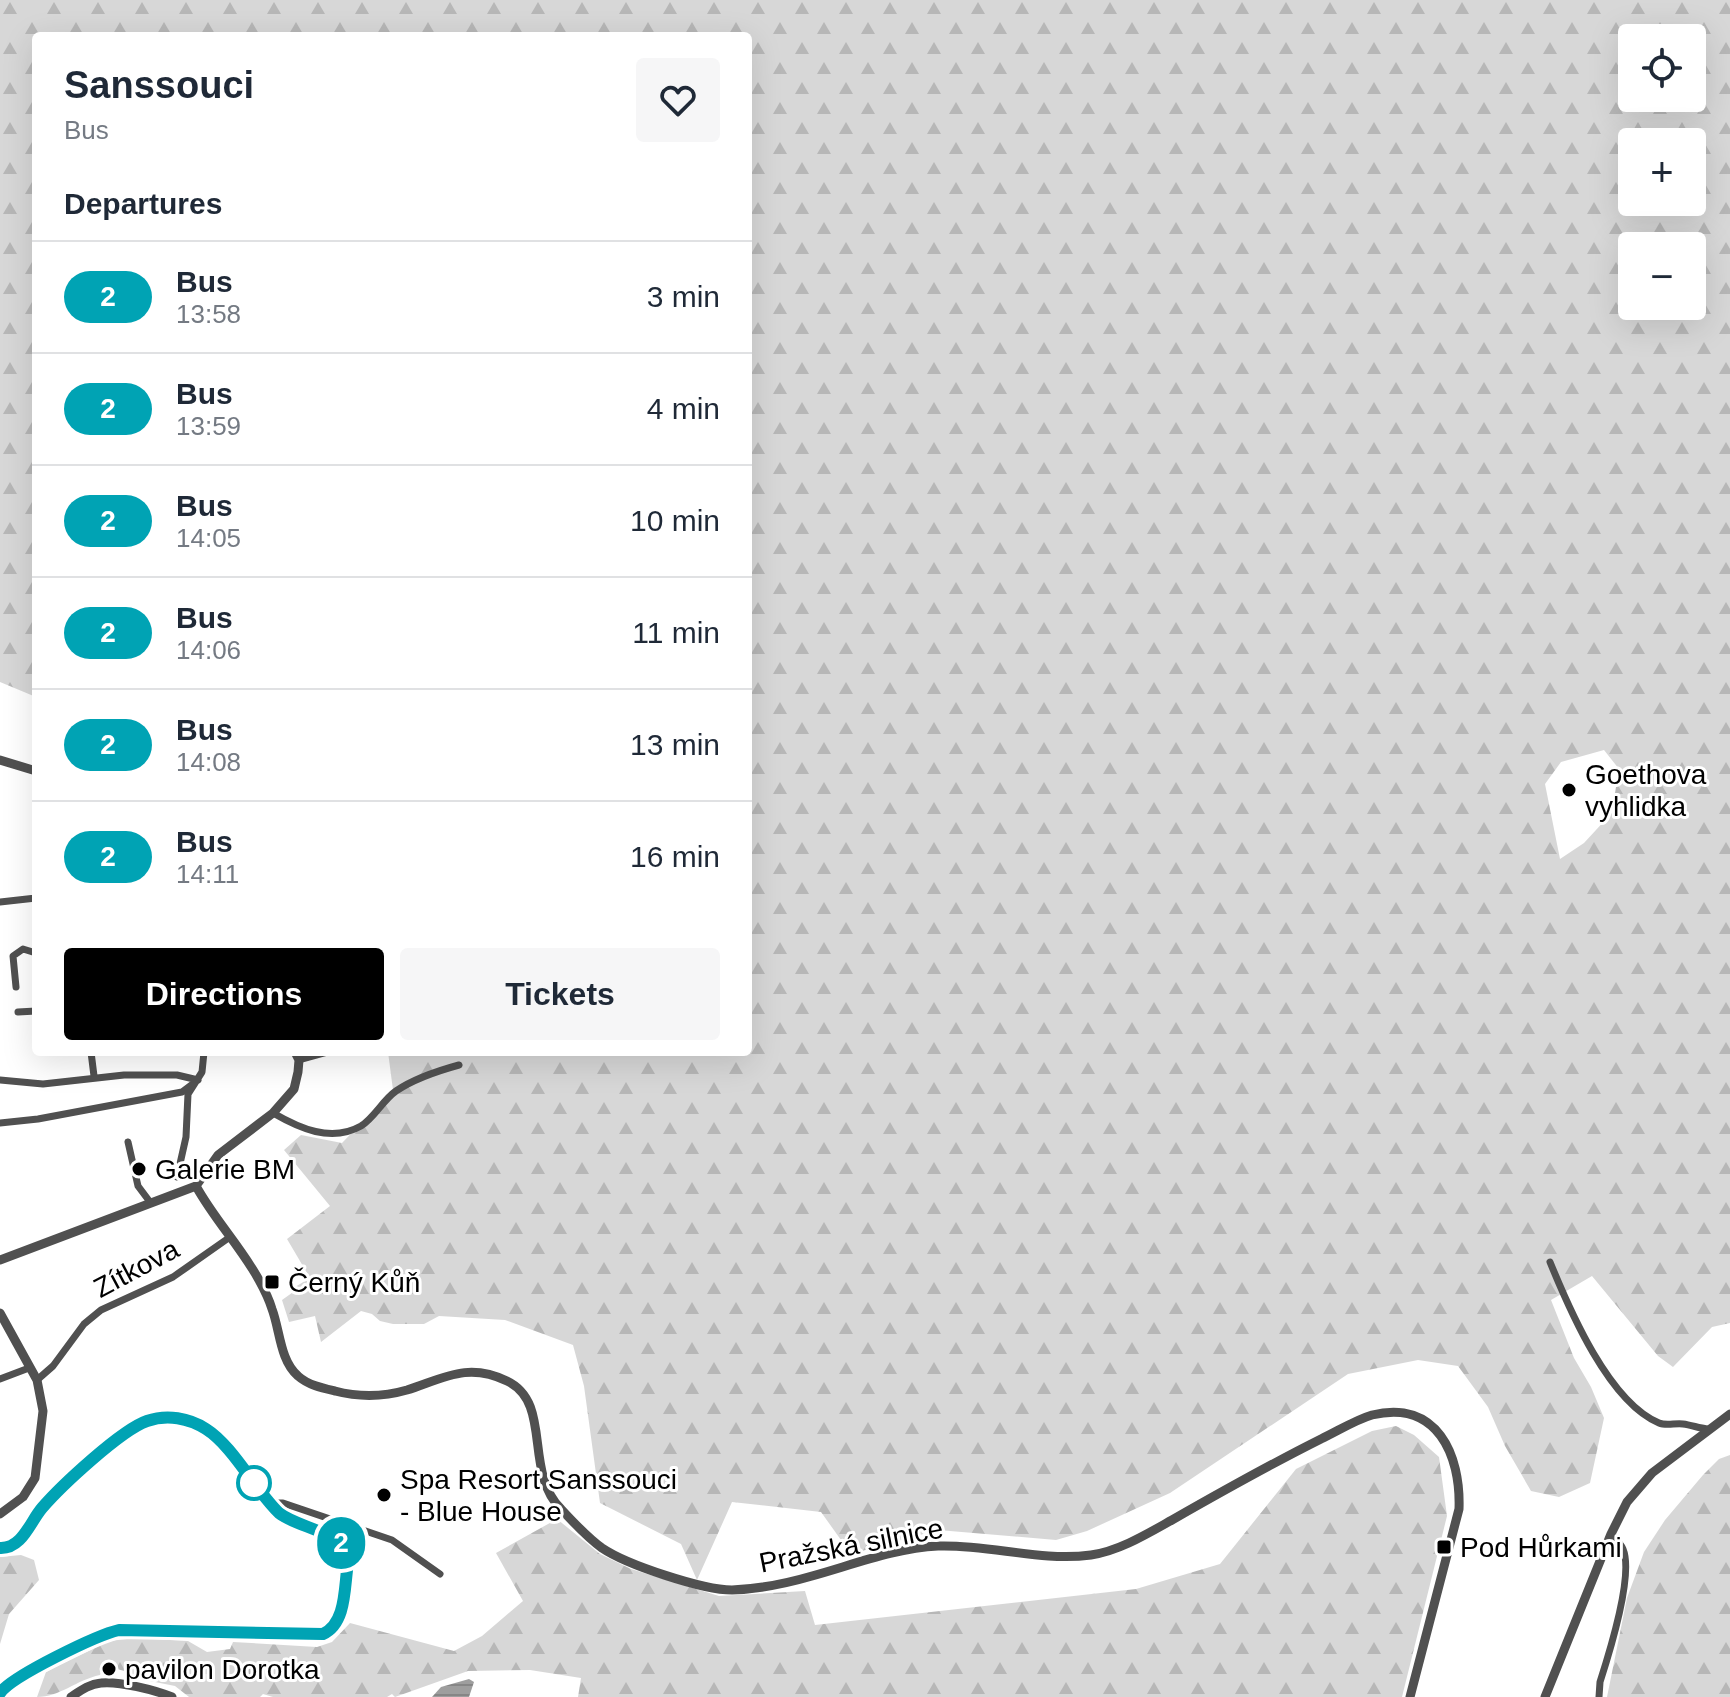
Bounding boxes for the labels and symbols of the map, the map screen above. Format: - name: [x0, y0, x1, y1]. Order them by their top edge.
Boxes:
- place label: Goethova vyhlidka: [1585, 759, 1707, 822]
- marker: Goethova vyhlidka: [1560, 781, 1578, 799]
- place label: Galerie BM: [155, 1154, 295, 1185]
- marker: Galerie BM: [130, 1160, 148, 1178]
- street label: Zítkova: [88, 1233, 184, 1304]
- place label: Černý Kůň: [288, 1267, 420, 1298]
- marker: Černý Kůň: [263, 1273, 281, 1291]
- place label: Spa Resort Sanssouci - Blue House: [400, 1464, 677, 1527]
- unlabelled marker: [237, 1466, 271, 1500]
- marker: Spa Resort Sanssouci - Blue House: [375, 1486, 393, 1504]
- street label: Pražská silnice: [756, 1512, 946, 1579]
- line badge: 2: [315, 1517, 367, 1569]
- place label: Pod Hůrkami: [1460, 1532, 1622, 1563]
- marker: Pod Hůrkami: [1435, 1538, 1453, 1556]
- place label: pavilon Dorotka: [125, 1654, 320, 1685]
- marker: pavilon Dorotka: [100, 1660, 118, 1678]

